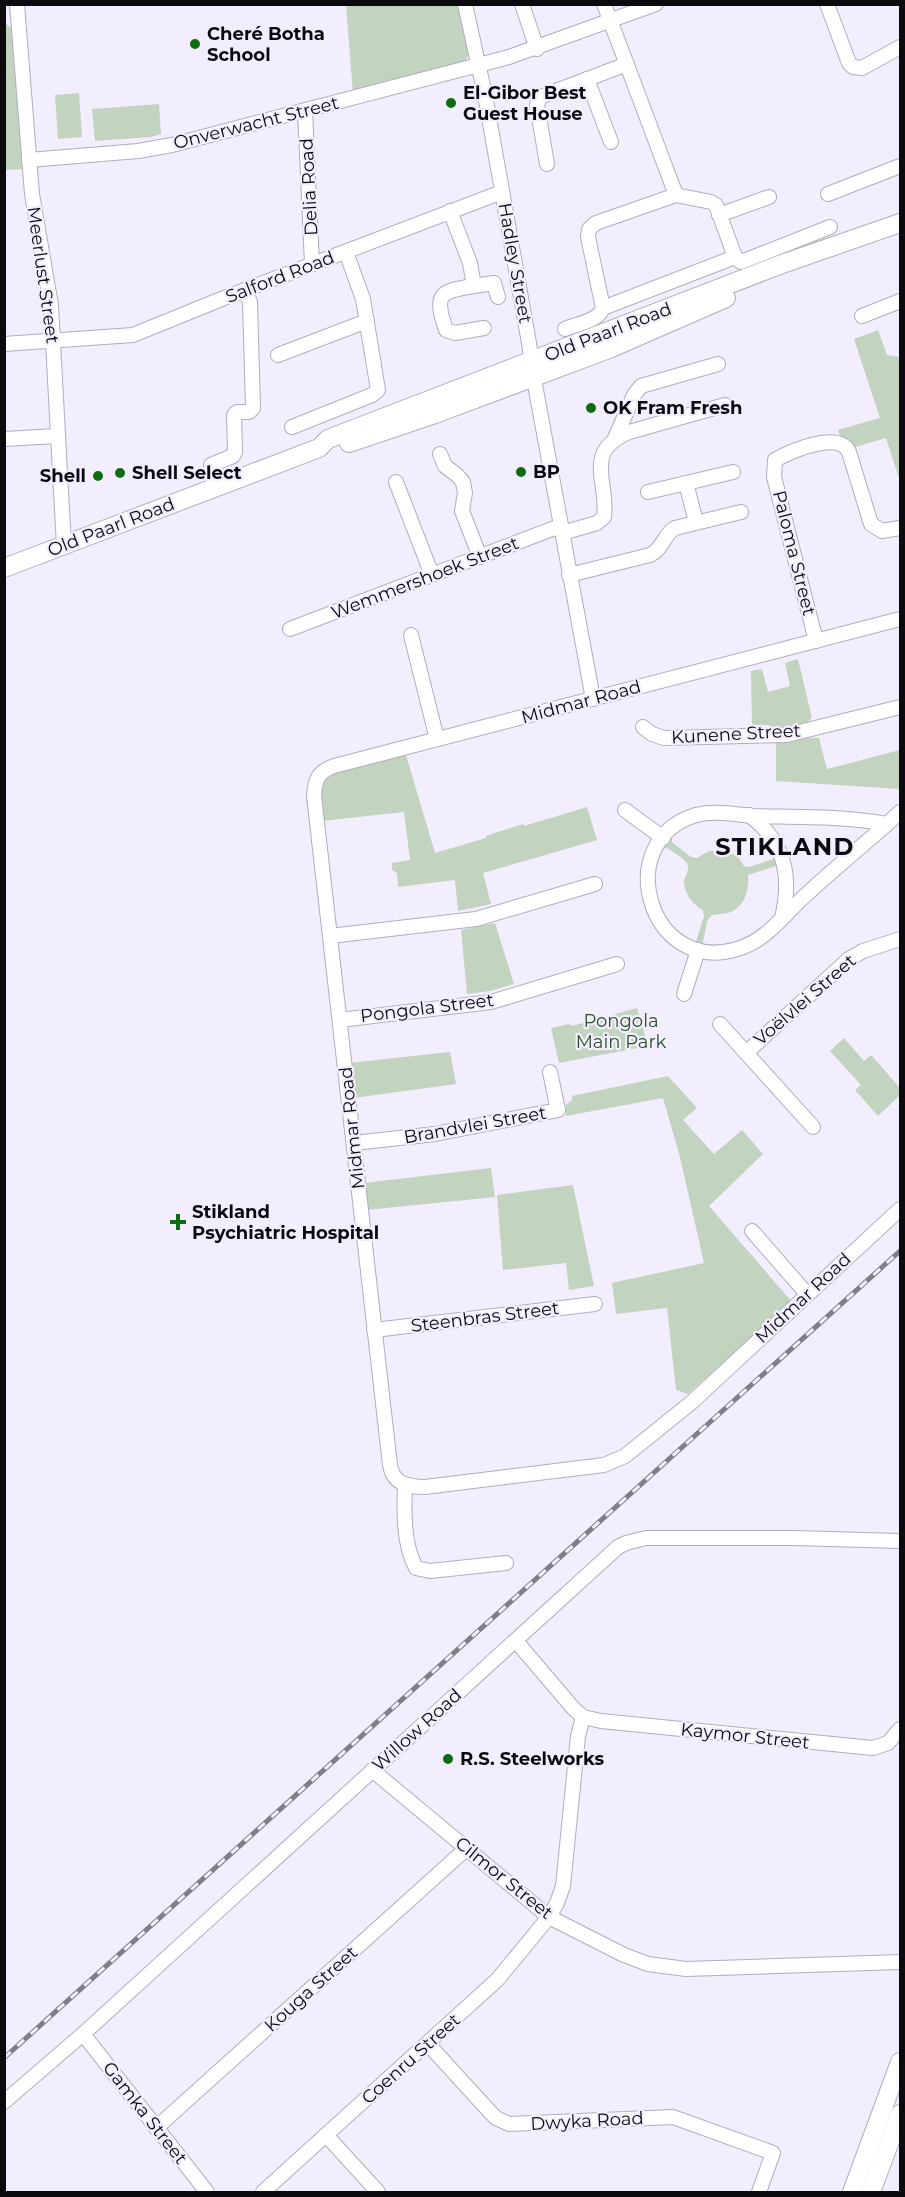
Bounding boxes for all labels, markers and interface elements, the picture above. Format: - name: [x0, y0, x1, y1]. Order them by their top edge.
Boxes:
- place label: Cheré Botha School: [207, 23, 325, 66]
- marker: Cheré Botha School: [188, 37, 202, 51]
- place label: El-Gibor Best Guest House: [463, 82, 587, 125]
- street label: Onverwacht Street: [171, 92, 341, 154]
- marker: El-Gibor Best Guest House: [444, 96, 458, 110]
- street label: Delia Road: [295, 138, 323, 236]
- street label: Hadley Street: [494, 201, 536, 325]
- street label: Meerlust Street: [22, 205, 64, 345]
- street label: Salford Road: [223, 246, 337, 308]
- street label: Old Paarl Road: [541, 298, 675, 366]
- place label: OK Fram Fresh: [603, 397, 742, 419]
- marker: OK Fram Fresh: [584, 401, 598, 415]
- place label: BP: [533, 461, 560, 483]
- place label: Shell Select: [132, 462, 242, 484]
- place label: Shell: [40, 465, 86, 487]
- marker: BP: [514, 465, 528, 479]
- marker: Shell Select: [113, 466, 127, 480]
- marker: Shell: [91, 469, 105, 483]
- street label: Paloma Street: [768, 488, 820, 618]
- street label: Old Paarl Road: [44, 493, 178, 561]
- street label: Wemmershoek Street: [328, 532, 522, 624]
- street label: Midmar Road: [519, 675, 643, 729]
- street label: Kunene Street: [671, 720, 801, 748]
- district label: STIKLAND: [715, 832, 855, 861]
- street label: Voëlvlei Street: [749, 950, 861, 1050]
- street label: Pongola Street: [359, 989, 495, 1027]
- park label: Pongola Main Park: [576, 1010, 667, 1053]
- street label: Midmar Road: [335, 1066, 369, 1190]
- street label: Brandvlei Street: [402, 1102, 548, 1148]
- place label: Stikland Psychiatric Hospital: [192, 1201, 379, 1244]
- marker: Stikland Psychiatric Hospital: [169, 1213, 187, 1231]
- street label: Midmar Road: [751, 1248, 855, 1348]
- street label: Steenbras Street: [410, 1297, 560, 1337]
- street label: Willow Road: [368, 1684, 466, 1776]
- street label: Kaymor Street: [680, 1718, 810, 1754]
- place label: R.S. Steelworks: [460, 1748, 604, 1770]
- marker: R.S. Steelworks: [441, 1752, 455, 1766]
- street label: Cilmor Street: [451, 1832, 557, 1924]
- street label: Kouga Street: [260, 1941, 362, 2037]
- street label: Coenru Street: [357, 2009, 465, 2109]
- street label: Gamka Street: [98, 2057, 192, 2169]
- street label: Dwyka Road: [530, 2107, 644, 2135]

